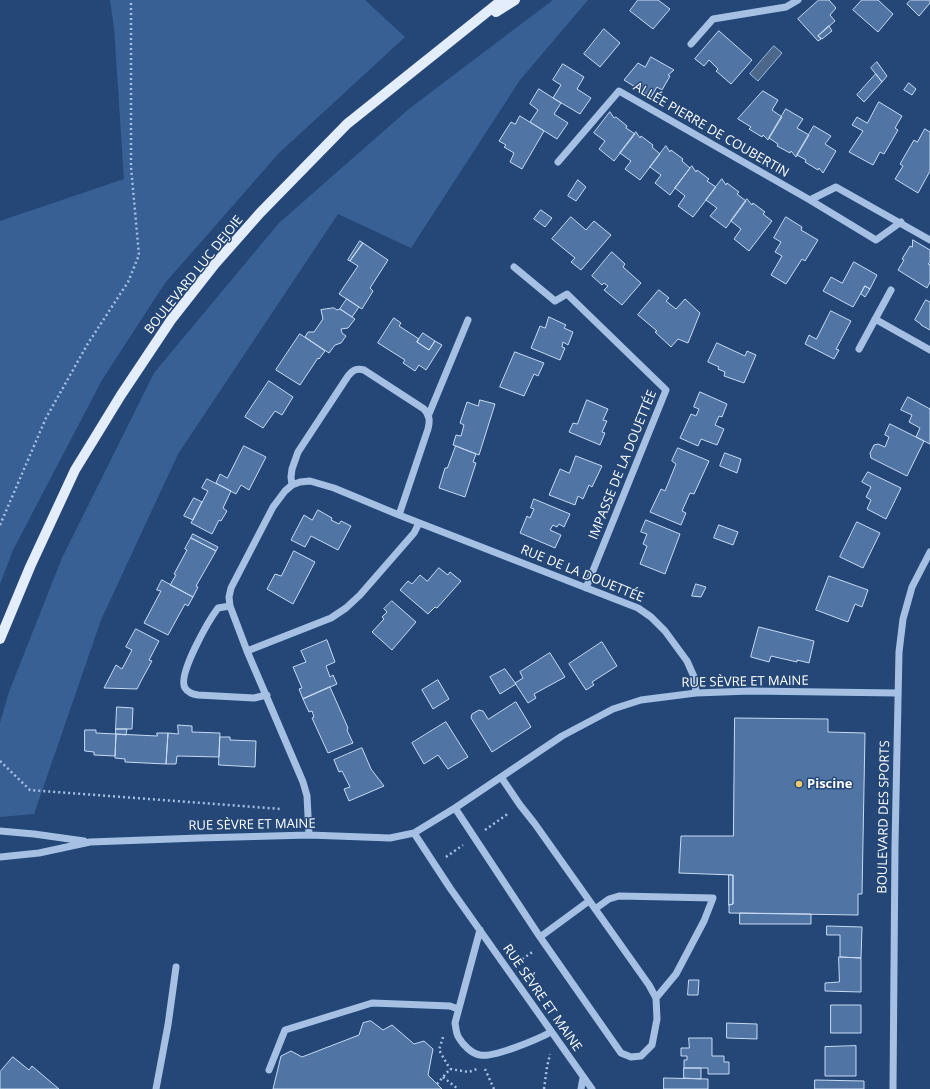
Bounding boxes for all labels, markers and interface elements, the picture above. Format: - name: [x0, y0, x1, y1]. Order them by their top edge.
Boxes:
- street label: ALLÉE PIERRE DE COUBERTIN: [630, 79, 792, 181]
- street label: BOULEVARD LUC DEJOIE: [141, 213, 247, 337]
- street label: IMPASSE DE LA DOUETTÉE: [586, 388, 660, 542]
- street label: RUE DE LA DOUETTÉE: [518, 542, 646, 606]
- street label: RUE SÈVRE ET MAINE: [681, 673, 809, 691]
- street label: BOULEVARD DES SPORTS: [875, 740, 893, 894]
- place label: Piscine: [807, 776, 852, 792]
- marker: Piscine: [794, 779, 804, 789]
- street label: RUE SÈVRE ET MAINE: [188, 816, 316, 834]
- street label: RUE SÈVRE ET MAINE: [499, 941, 585, 1055]

